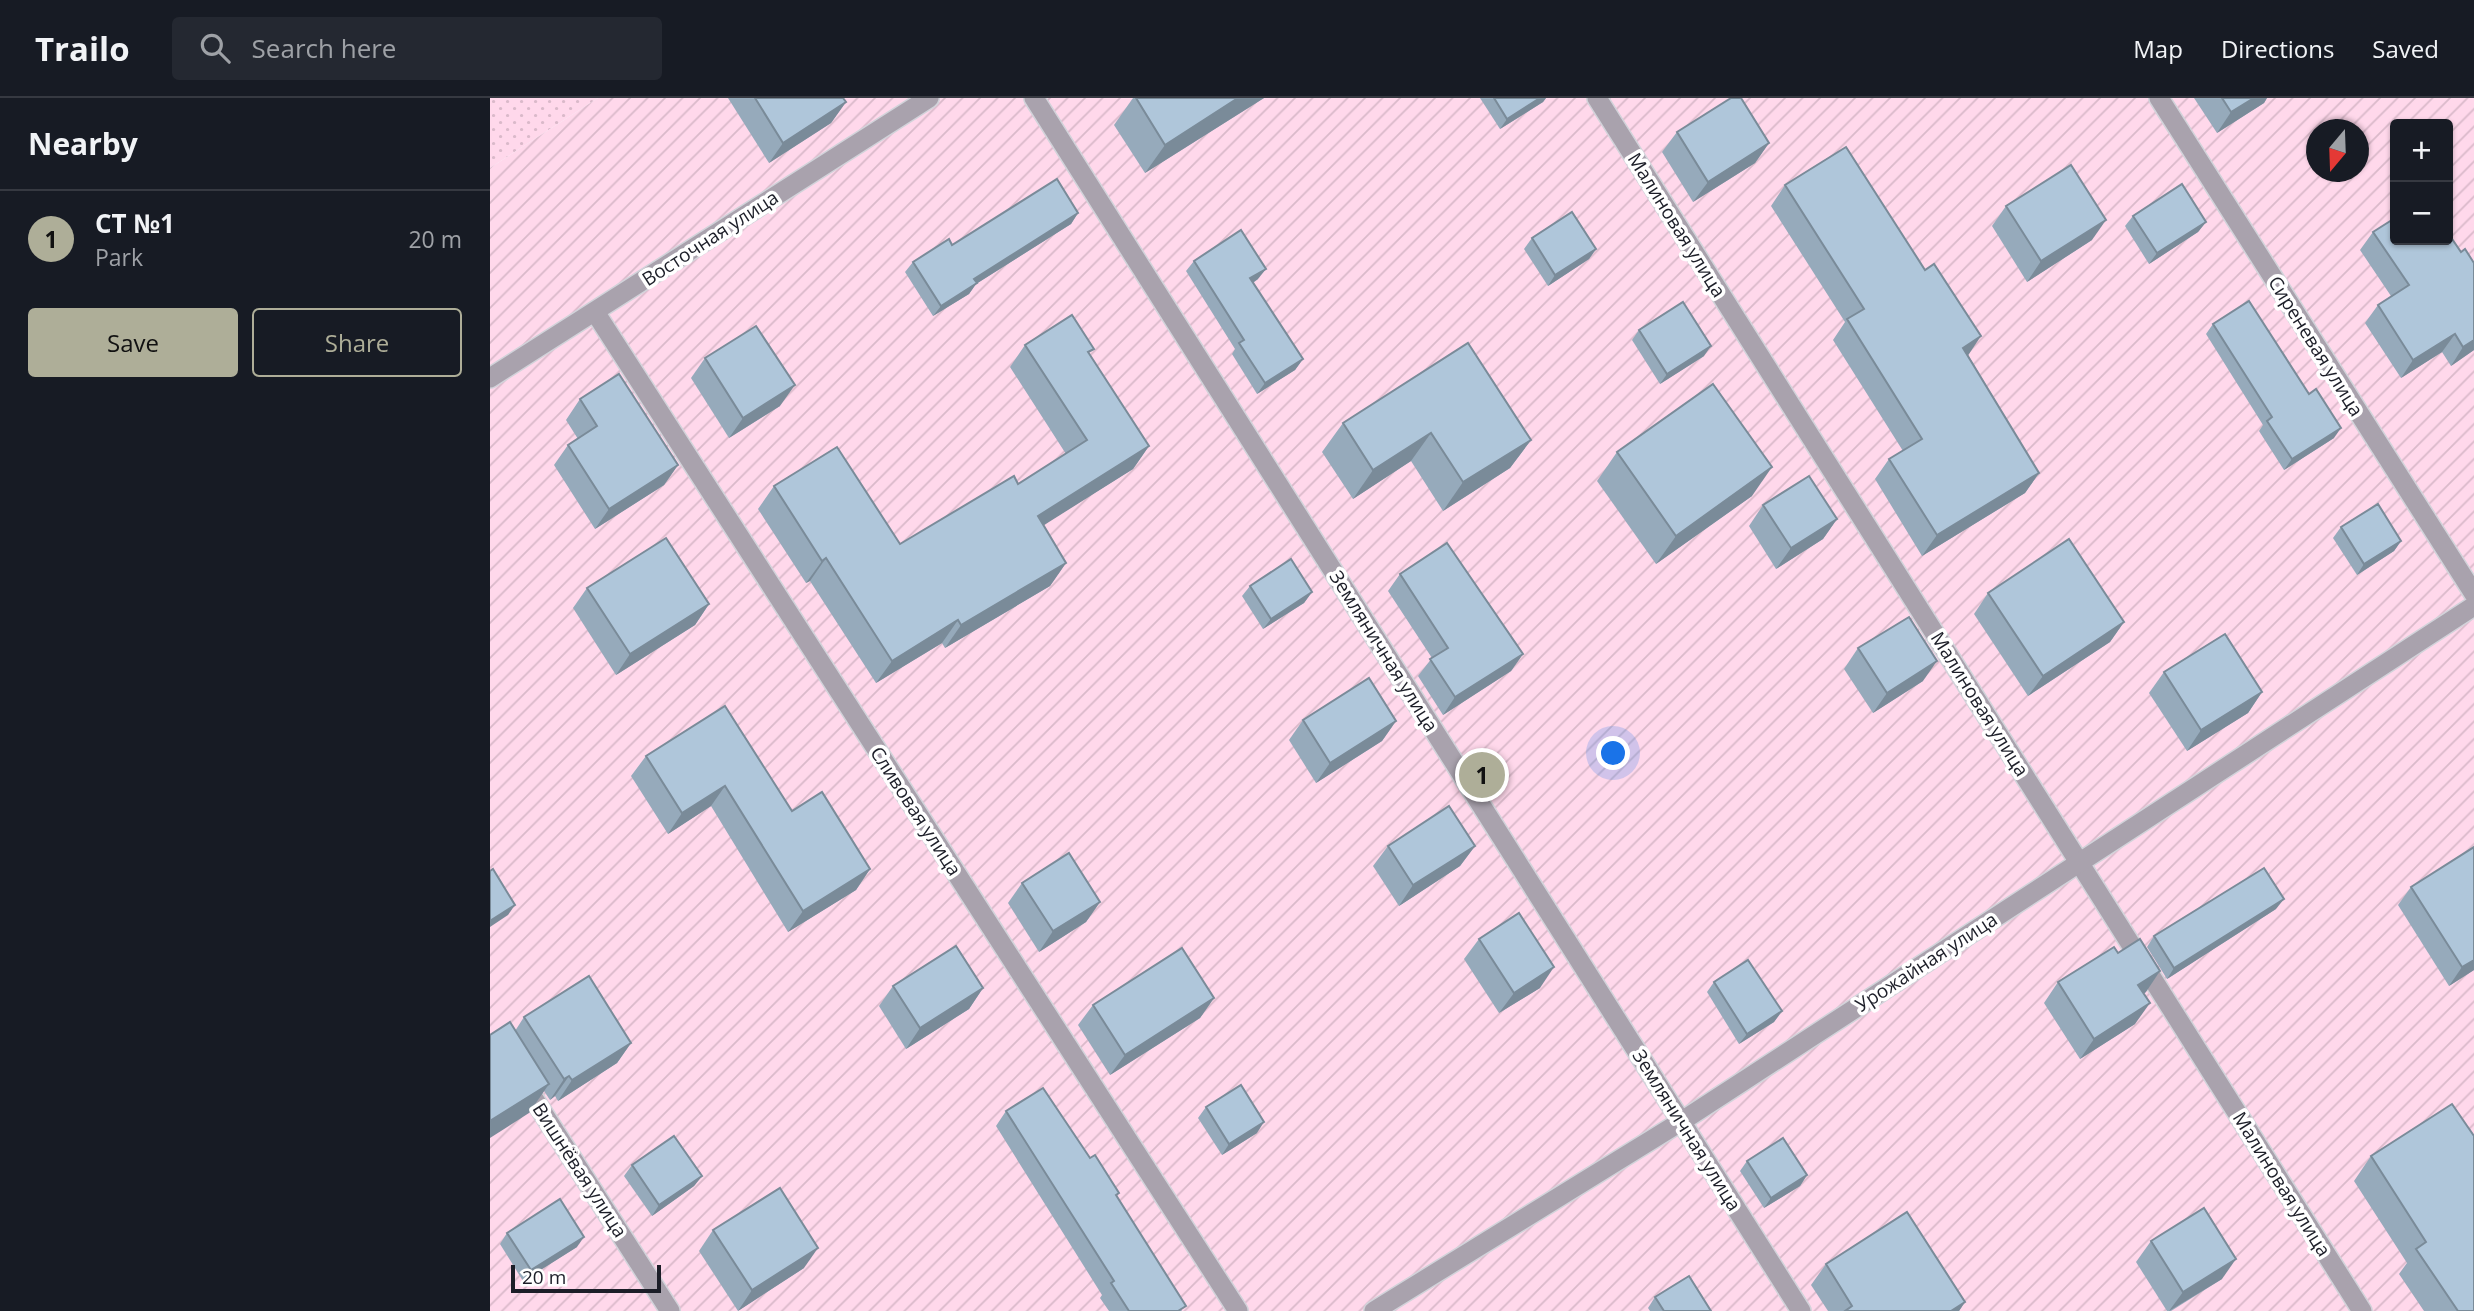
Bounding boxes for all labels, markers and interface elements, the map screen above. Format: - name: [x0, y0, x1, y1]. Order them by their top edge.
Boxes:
- search box: [172, 17, 662, 80]
- text: Trailo: [35, 26, 130, 71]
- icon: search: [196, 29, 234, 67]
- text: Search here: [252, 30, 396, 66]
- text: Map: [2133, 32, 2183, 65]
- text: Directions: [2221, 32, 2334, 65]
- text: Saved: [2372, 32, 2439, 65]
- north arrow: [2306, 119, 2369, 182]
- map controls: [2390, 119, 2453, 245]
- button: +: [2390, 119, 2453, 182]
- text: Nearby: [28, 123, 138, 164]
- street label: Малиновая улица: [1622, 148, 1732, 302]
- button: −: [2390, 182, 2453, 245]
- street label: Восточная улица: [637, 184, 783, 292]
- text: СТ №1: [95, 205, 175, 241]
- text: 1: [44, 223, 58, 255]
- text: 20 m: [408, 223, 462, 255]
- text: Park: [95, 241, 143, 273]
- street label: Сиреневая улица: [2262, 271, 2370, 421]
- button: Save: [28, 308, 238, 377]
- button: Share: [252, 308, 462, 377]
- street label: Земляничная улица: [1324, 565, 1444, 737]
- street label: Малиновая улица: [1925, 627, 2035, 781]
- your location: [1596, 736, 1630, 770]
- street label: Сливовая улица: [864, 741, 968, 881]
- pin: 1: [1459, 749, 1505, 801]
- street label: Урожайная улица: [1850, 906, 2002, 1018]
- street label: Земляничная улица: [1627, 1044, 1747, 1216]
- street label: Вишнёвая улица: [527, 1098, 633, 1242]
- street label: Малиновая улица: [2227, 1107, 2337, 1261]
- scale bar: [511, 1262, 662, 1294]
- text: 20 m: [522, 1264, 566, 1290]

